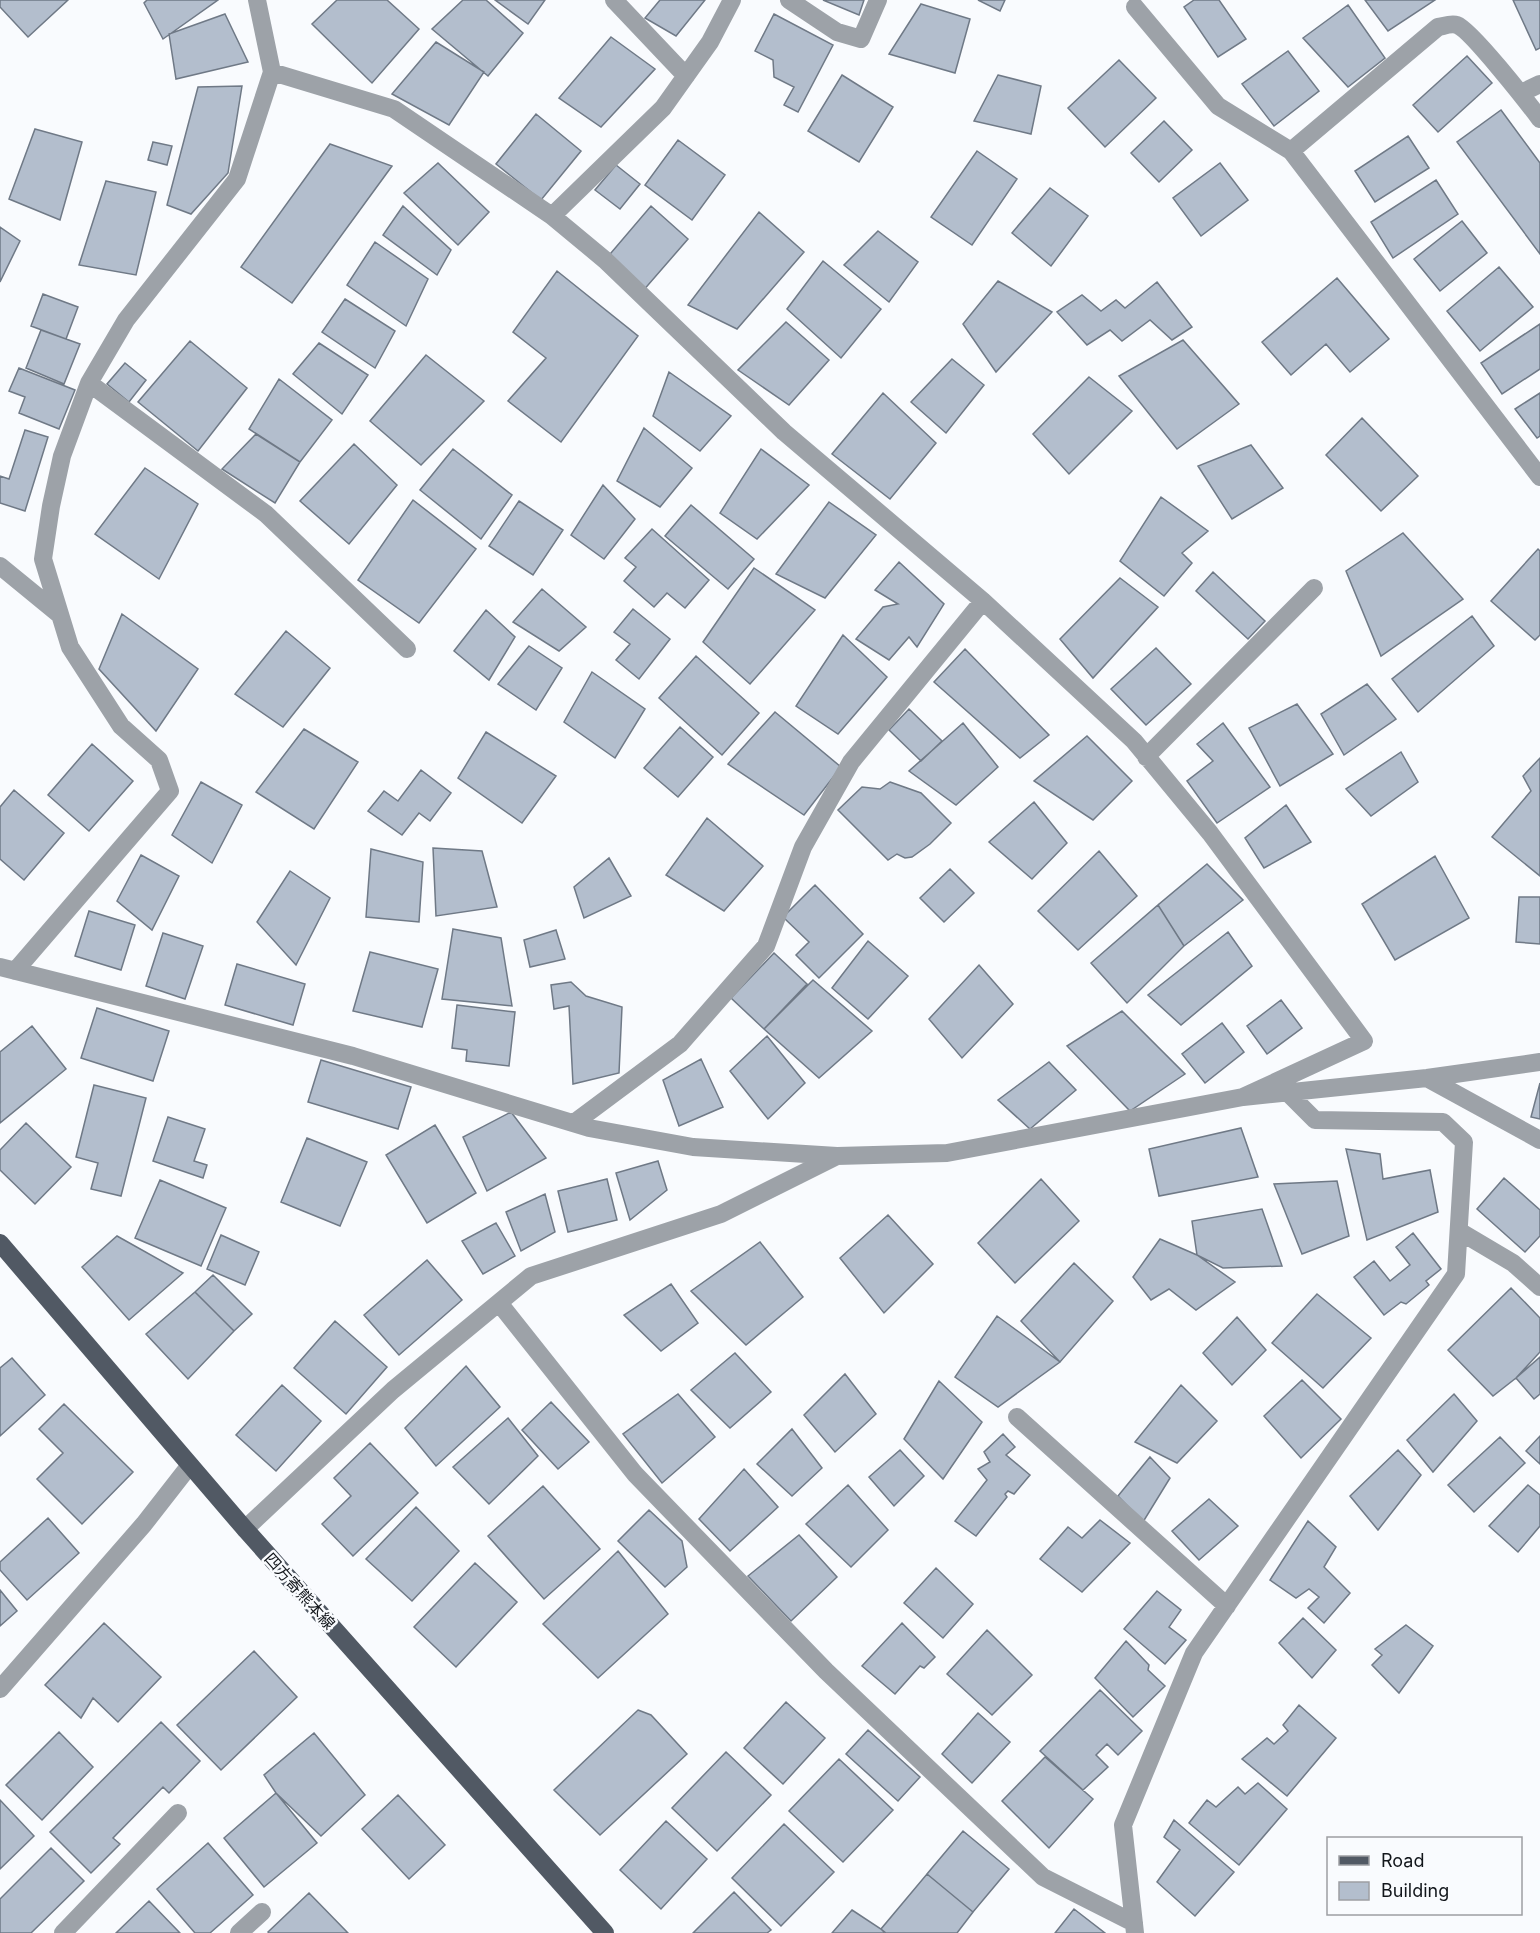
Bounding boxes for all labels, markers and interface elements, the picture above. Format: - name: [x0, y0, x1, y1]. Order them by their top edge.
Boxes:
- street label: 四方寄熊本線: [260, 1549, 340, 1633]
- legend: [1327, 1837, 1522, 1915]
- text: Road: [1381, 1850, 1424, 1871]
- text: Building: [1381, 1880, 1449, 1901]

